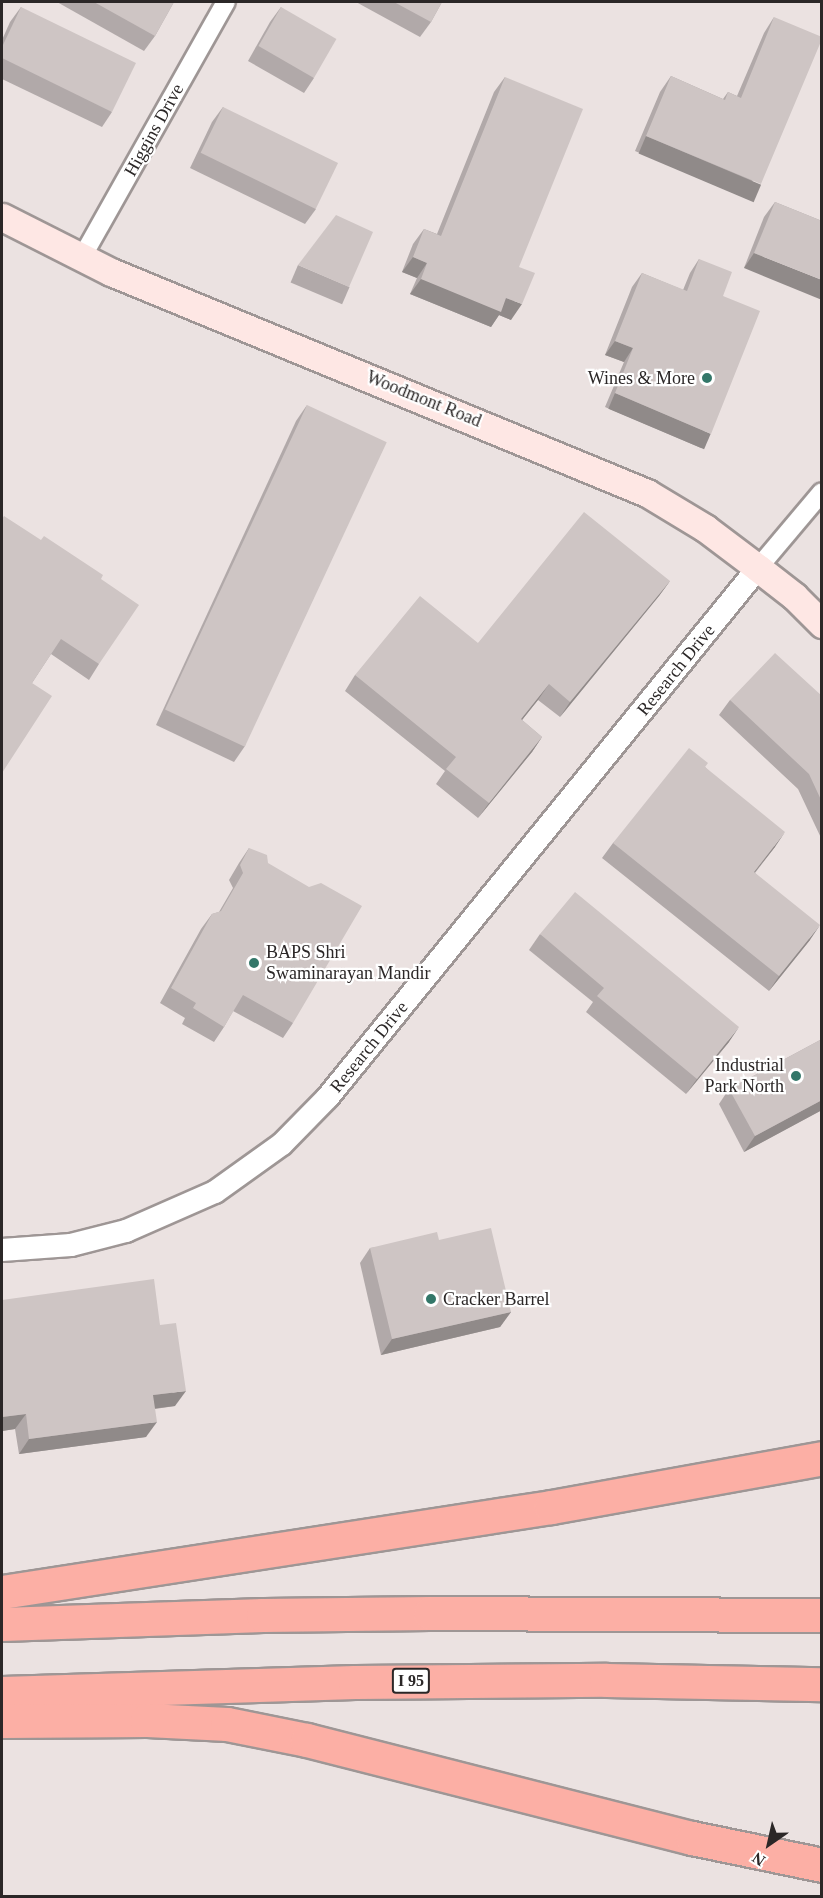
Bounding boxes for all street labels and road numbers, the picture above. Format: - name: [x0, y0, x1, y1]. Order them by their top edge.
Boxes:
- street label: Higgins Drive: [120, 80, 188, 180]
- street label: Woodmont Road: [363, 366, 485, 432]
- street label: Research Drive: [633, 620, 719, 720]
- street label: Research Drive: [326, 997, 412, 1097]
- road number: I 95: [392, 1668, 430, 1694]

